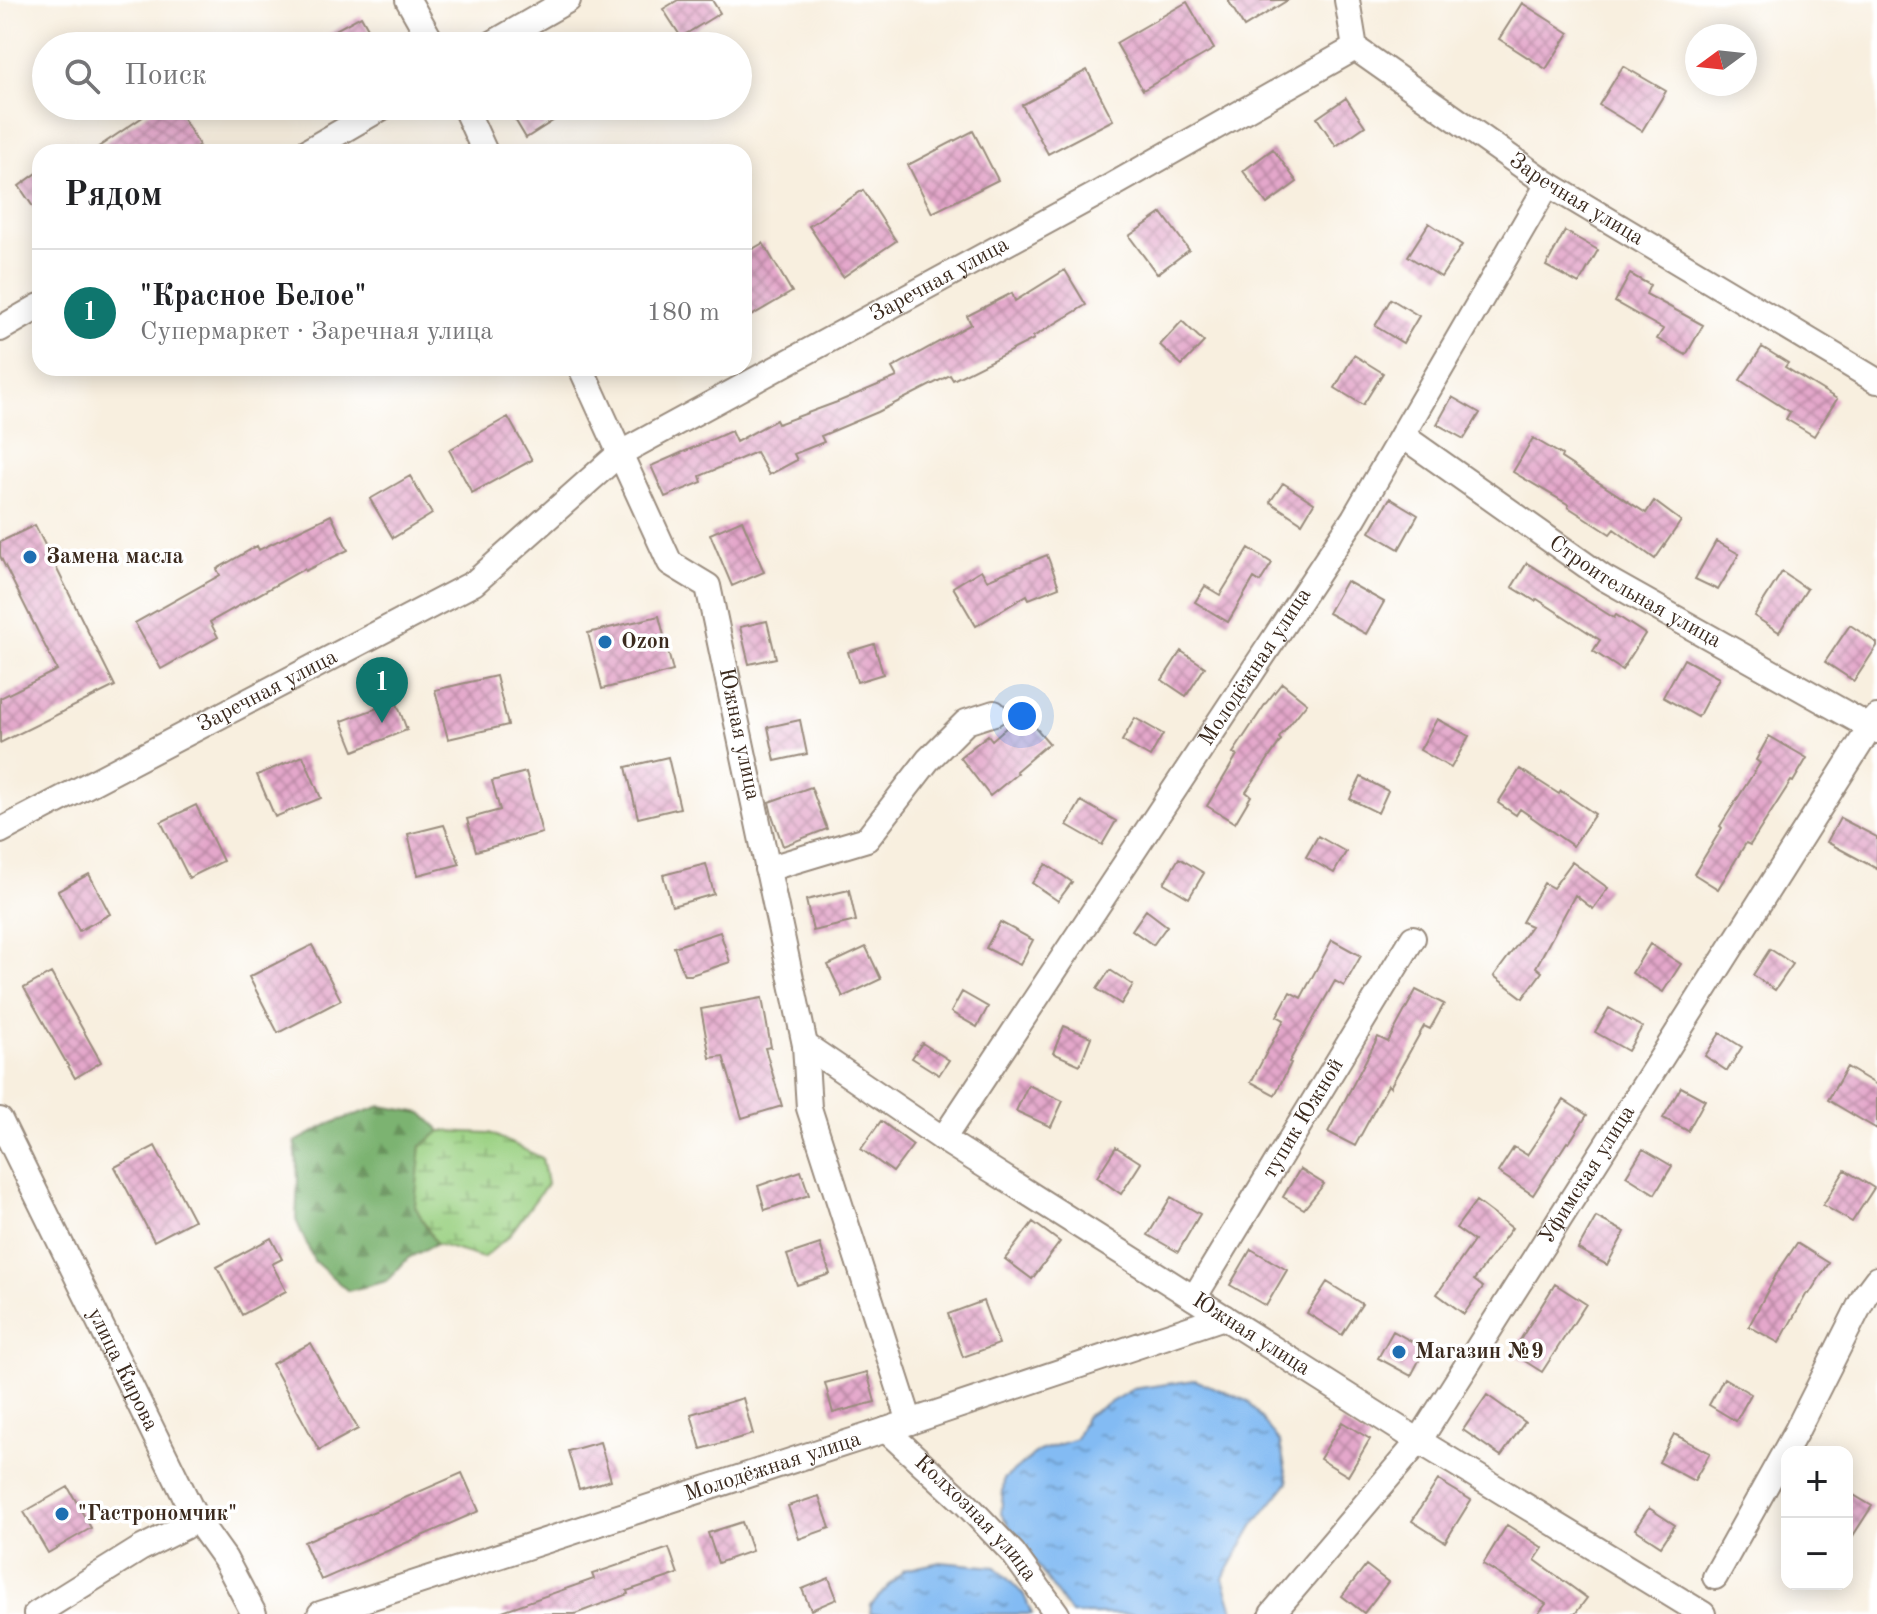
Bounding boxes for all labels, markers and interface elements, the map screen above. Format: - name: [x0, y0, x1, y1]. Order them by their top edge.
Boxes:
- north arrow: [1685, 24, 1757, 96]
- search box: [32, 32, 752, 120]
- icon: search: [60, 54, 104, 98]
- text: Поиск: [124, 61, 207, 91]
- street label: Заречная улица: [1505, 149, 1648, 250]
- text: Рядом: [64, 179, 163, 213]
- street label: Заречная улица: [867, 233, 1013, 326]
- text: "Красное Белое": [140, 282, 366, 312]
- text: 1: [82, 300, 98, 326]
- text: 180 m: [647, 300, 720, 326]
- text: Супермаркет · Заречная улица: [140, 319, 493, 345]
- street label: Строительная улица: [1545, 532, 1725, 652]
- place label: Замена масла: [46, 546, 184, 568]
- marker: Замена масла: [21, 548, 39, 566]
- street label: Молодёжная улица: [1195, 584, 1315, 750]
- place label: Ozon: [621, 631, 670, 653]
- marker: Ozon: [596, 633, 614, 651]
- street label: Заречная улица: [194, 645, 341, 736]
- pin: 1: [356, 657, 408, 723]
- street label: Южная улица: [715, 666, 764, 802]
- your location: [1002, 696, 1042, 736]
- street label: тупик Южной: [1258, 1055, 1348, 1182]
- street label: Уфимская улица: [1536, 1102, 1639, 1248]
- street label: Южная улица: [1188, 1289, 1314, 1380]
- street label: улица Кирова: [83, 1304, 162, 1435]
- place label: Магазин №9: [1415, 1341, 1544, 1363]
- marker: Магазин №9: [1390, 1343, 1408, 1361]
- street label: Молодёжная улица: [682, 1428, 864, 1506]
- map controls: [1781, 1446, 1853, 1590]
- button: +: [1781, 1446, 1853, 1518]
- street label: Колхозная улица: [910, 1451, 1041, 1586]
- place label: "Гастрономчик": [78, 1503, 237, 1525]
- marker: "Гастрономчик": [53, 1505, 71, 1523]
- button: −: [1781, 1518, 1853, 1590]

